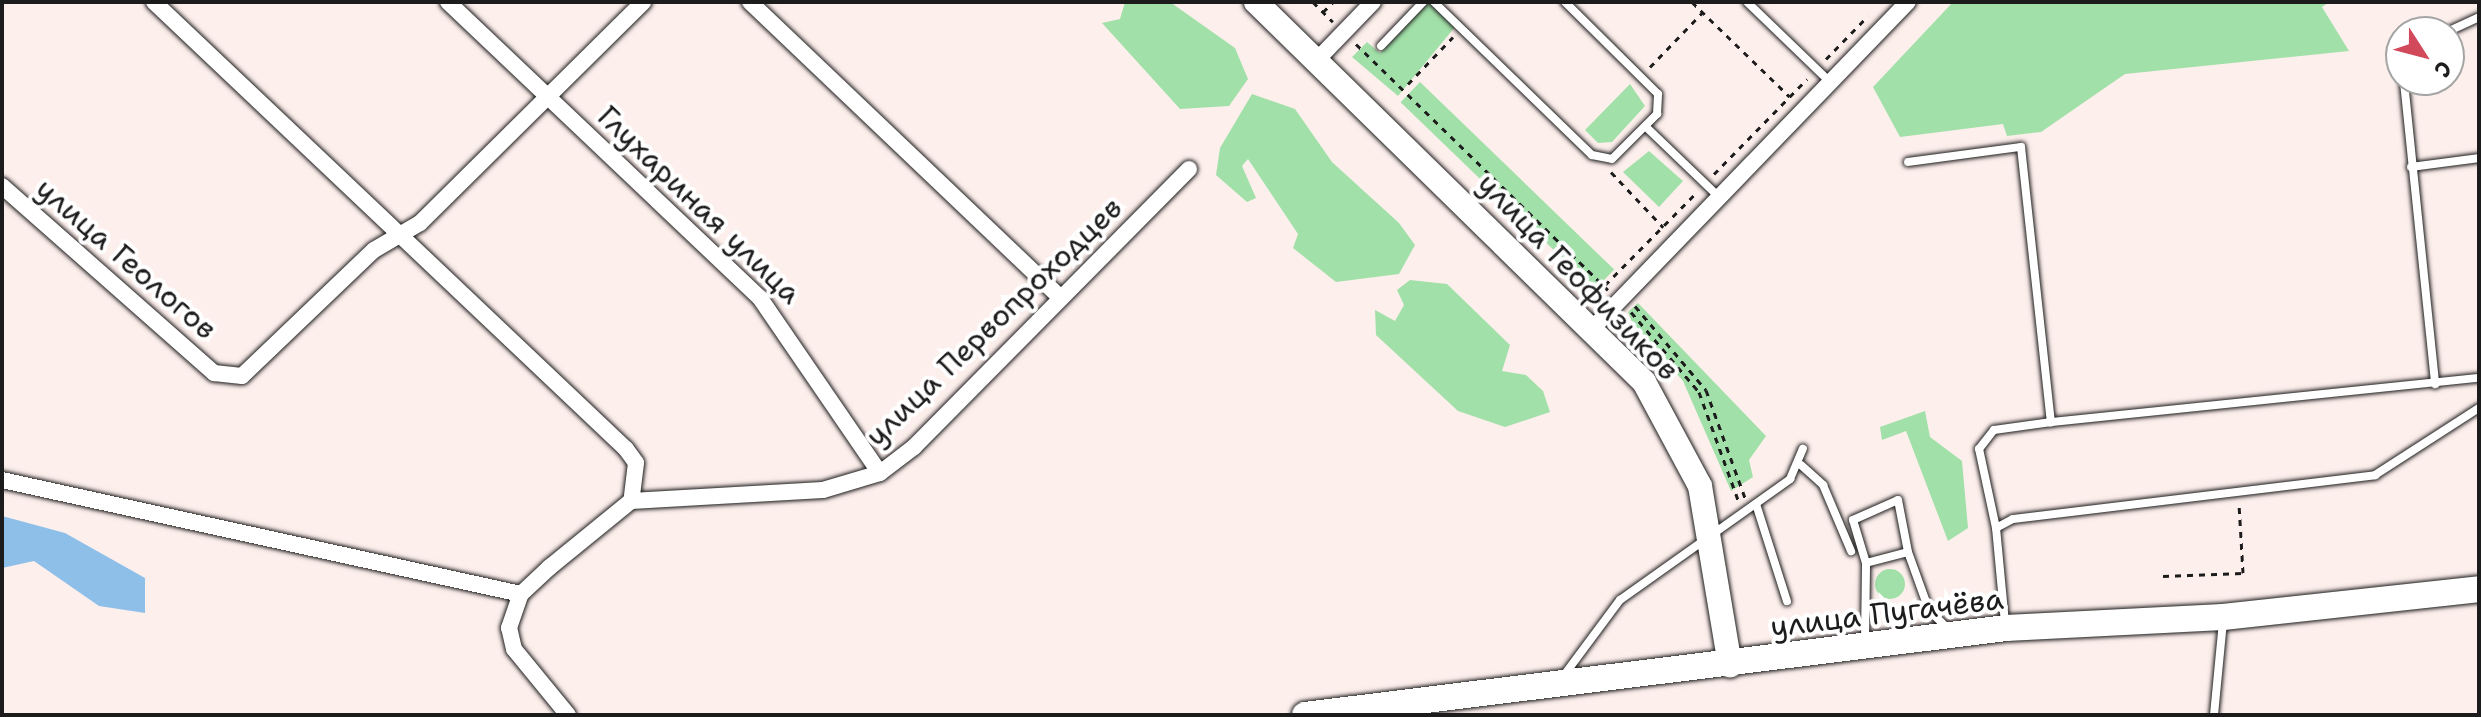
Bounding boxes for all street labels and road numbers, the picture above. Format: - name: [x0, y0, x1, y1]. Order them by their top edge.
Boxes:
- street label: Глухариная улица: [590, 99, 808, 311]
- street label: улица Геофизиков: [1470, 166, 1686, 388]
- street label: улица Геологов: [28, 171, 224, 347]
- street label: улица Первопроходцев: [858, 190, 1130, 454]
- street label: улица Пугачёва: [1768, 581, 2006, 645]

